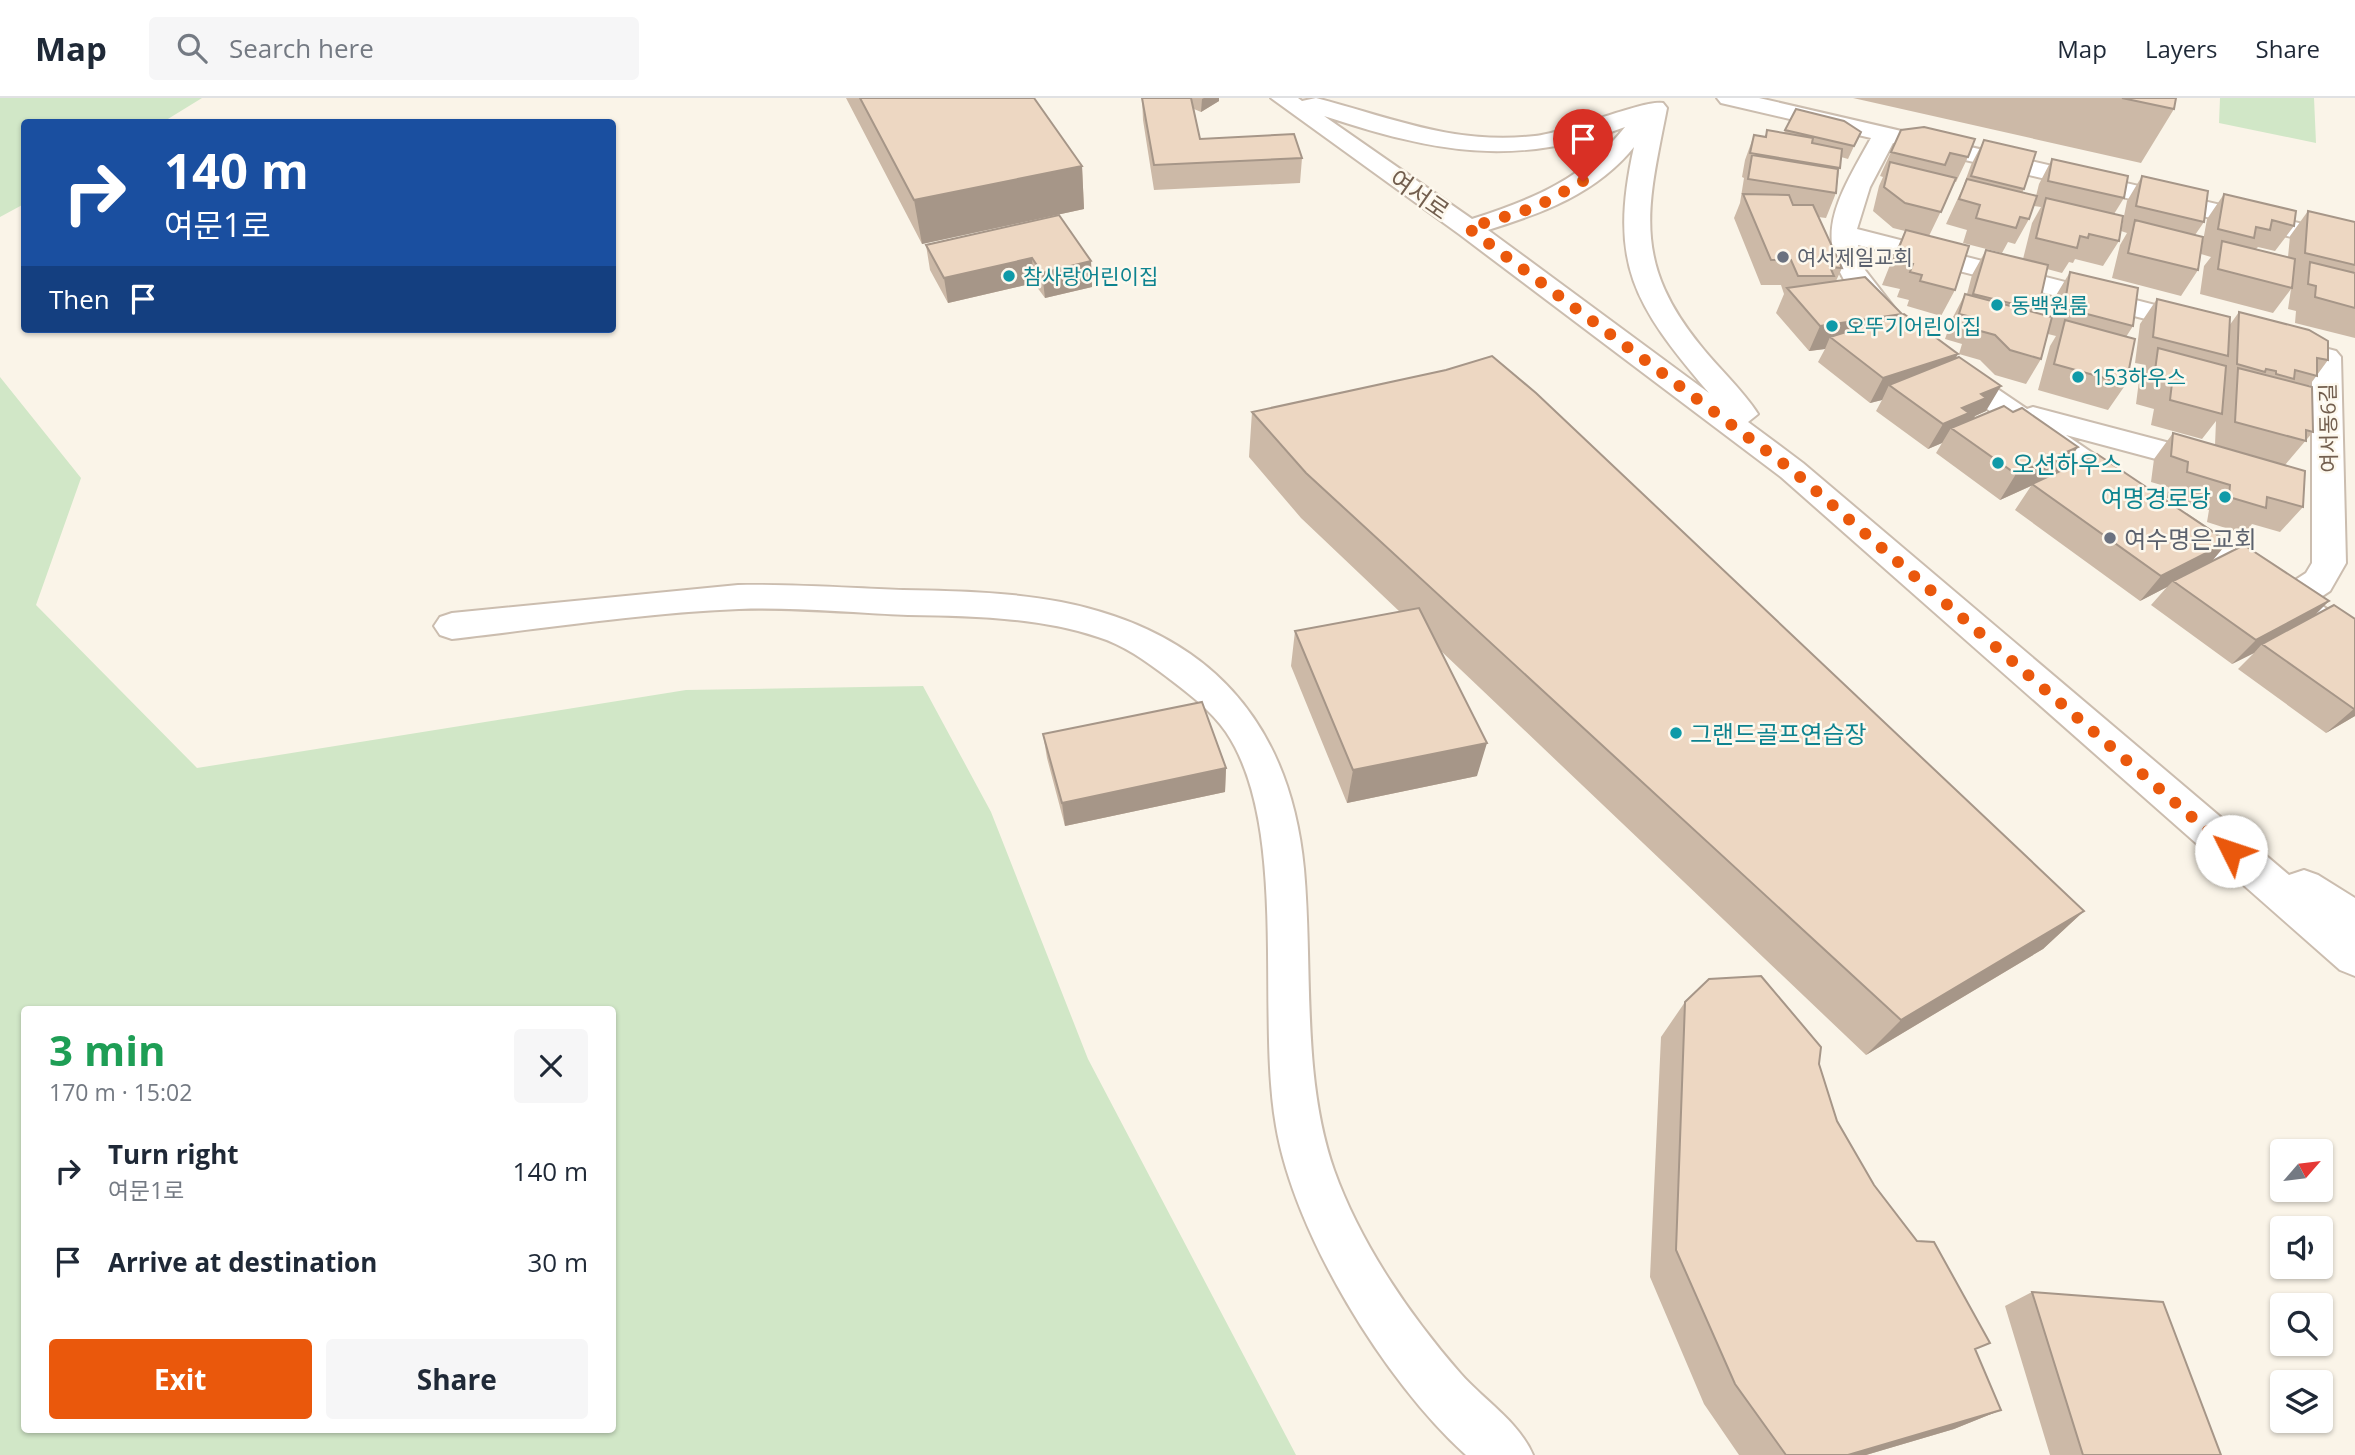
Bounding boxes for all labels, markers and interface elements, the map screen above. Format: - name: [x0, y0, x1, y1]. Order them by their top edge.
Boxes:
- search box: [149, 17, 639, 80]
- text: Map: [35, 26, 107, 71]
- icon: search: [173, 29, 211, 67]
- text: Search here: [229, 30, 374, 66]
- text: Map: [2057, 32, 2107, 65]
- text: Layers: [2145, 32, 2218, 65]
- text: Share: [2256, 32, 2320, 65]
- pin: [1553, 109, 1613, 181]
- icon: arrive: [1564, 120, 1602, 158]
- text: 140 m: [164, 137, 309, 203]
- icon: right: [49, 147, 140, 238]
- street label: 여서로: [1383, 161, 1457, 227]
- text: 여문1로: [164, 203, 271, 246]
- place label: 여서제일교회: [1797, 243, 1913, 271]
- marker: 여서제일교회: [1775, 249, 1791, 265]
- place label: 참사랑어린이집: [1023, 262, 1158, 290]
- marker: 참사랑어린이집: [1001, 268, 1017, 284]
- icon: arrive: [124, 280, 162, 318]
- text: Then: [49, 281, 110, 317]
- place label: 동백원룸: [2011, 291, 2088, 319]
- marker: 동백원룸: [1989, 297, 2005, 313]
- place label: 오뚜기어린이집: [1846, 312, 1981, 340]
- marker: 오뚜기어린이집: [1824, 318, 1840, 334]
- place label: 153하우스: [2092, 363, 2186, 391]
- marker: 153하우스: [2070, 369, 2086, 385]
- street label: 여서동6길: [2313, 383, 2343, 473]
- place label: 오션하우스: [2012, 447, 2122, 480]
- marker: 오션하우스: [1990, 455, 2006, 471]
- place label: 여명경로당: [2101, 481, 2211, 514]
- marker: 여명경로당: [2217, 489, 2233, 505]
- place label: 여수명은교회: [2124, 522, 2256, 555]
- marker: 여수명은교회: [2102, 530, 2118, 546]
- place label: 그랜드골프연습장: [1690, 717, 1867, 750]
- marker: 그랜드골프연습장: [1668, 725, 1684, 741]
- position arrow: [2194, 814, 2268, 888]
- text: 3 min: [49, 1021, 166, 1078]
- button: close: [514, 1029, 588, 1103]
- text: 170 m · 15:02: [49, 1076, 192, 1108]
- text: Turn right: [108, 1136, 239, 1172]
- north arrow: [2270, 1139, 2333, 1202]
- map controls: [2270, 1139, 2333, 1433]
- icon: right: [49, 1152, 87, 1190]
- text: 140 m: [513, 1153, 588, 1189]
- text: 여문1로: [108, 1174, 185, 1206]
- button: sound: [2270, 1216, 2333, 1279]
- icon: arrive: [49, 1243, 87, 1281]
- text: Arrive at destination: [108, 1244, 377, 1280]
- text: 30 m: [527, 1244, 588, 1280]
- button: search: [2270, 1293, 2333, 1356]
- button: Exit: [49, 1339, 312, 1419]
- button: Share: [326, 1339, 588, 1419]
- button: layers: [2270, 1370, 2333, 1433]

